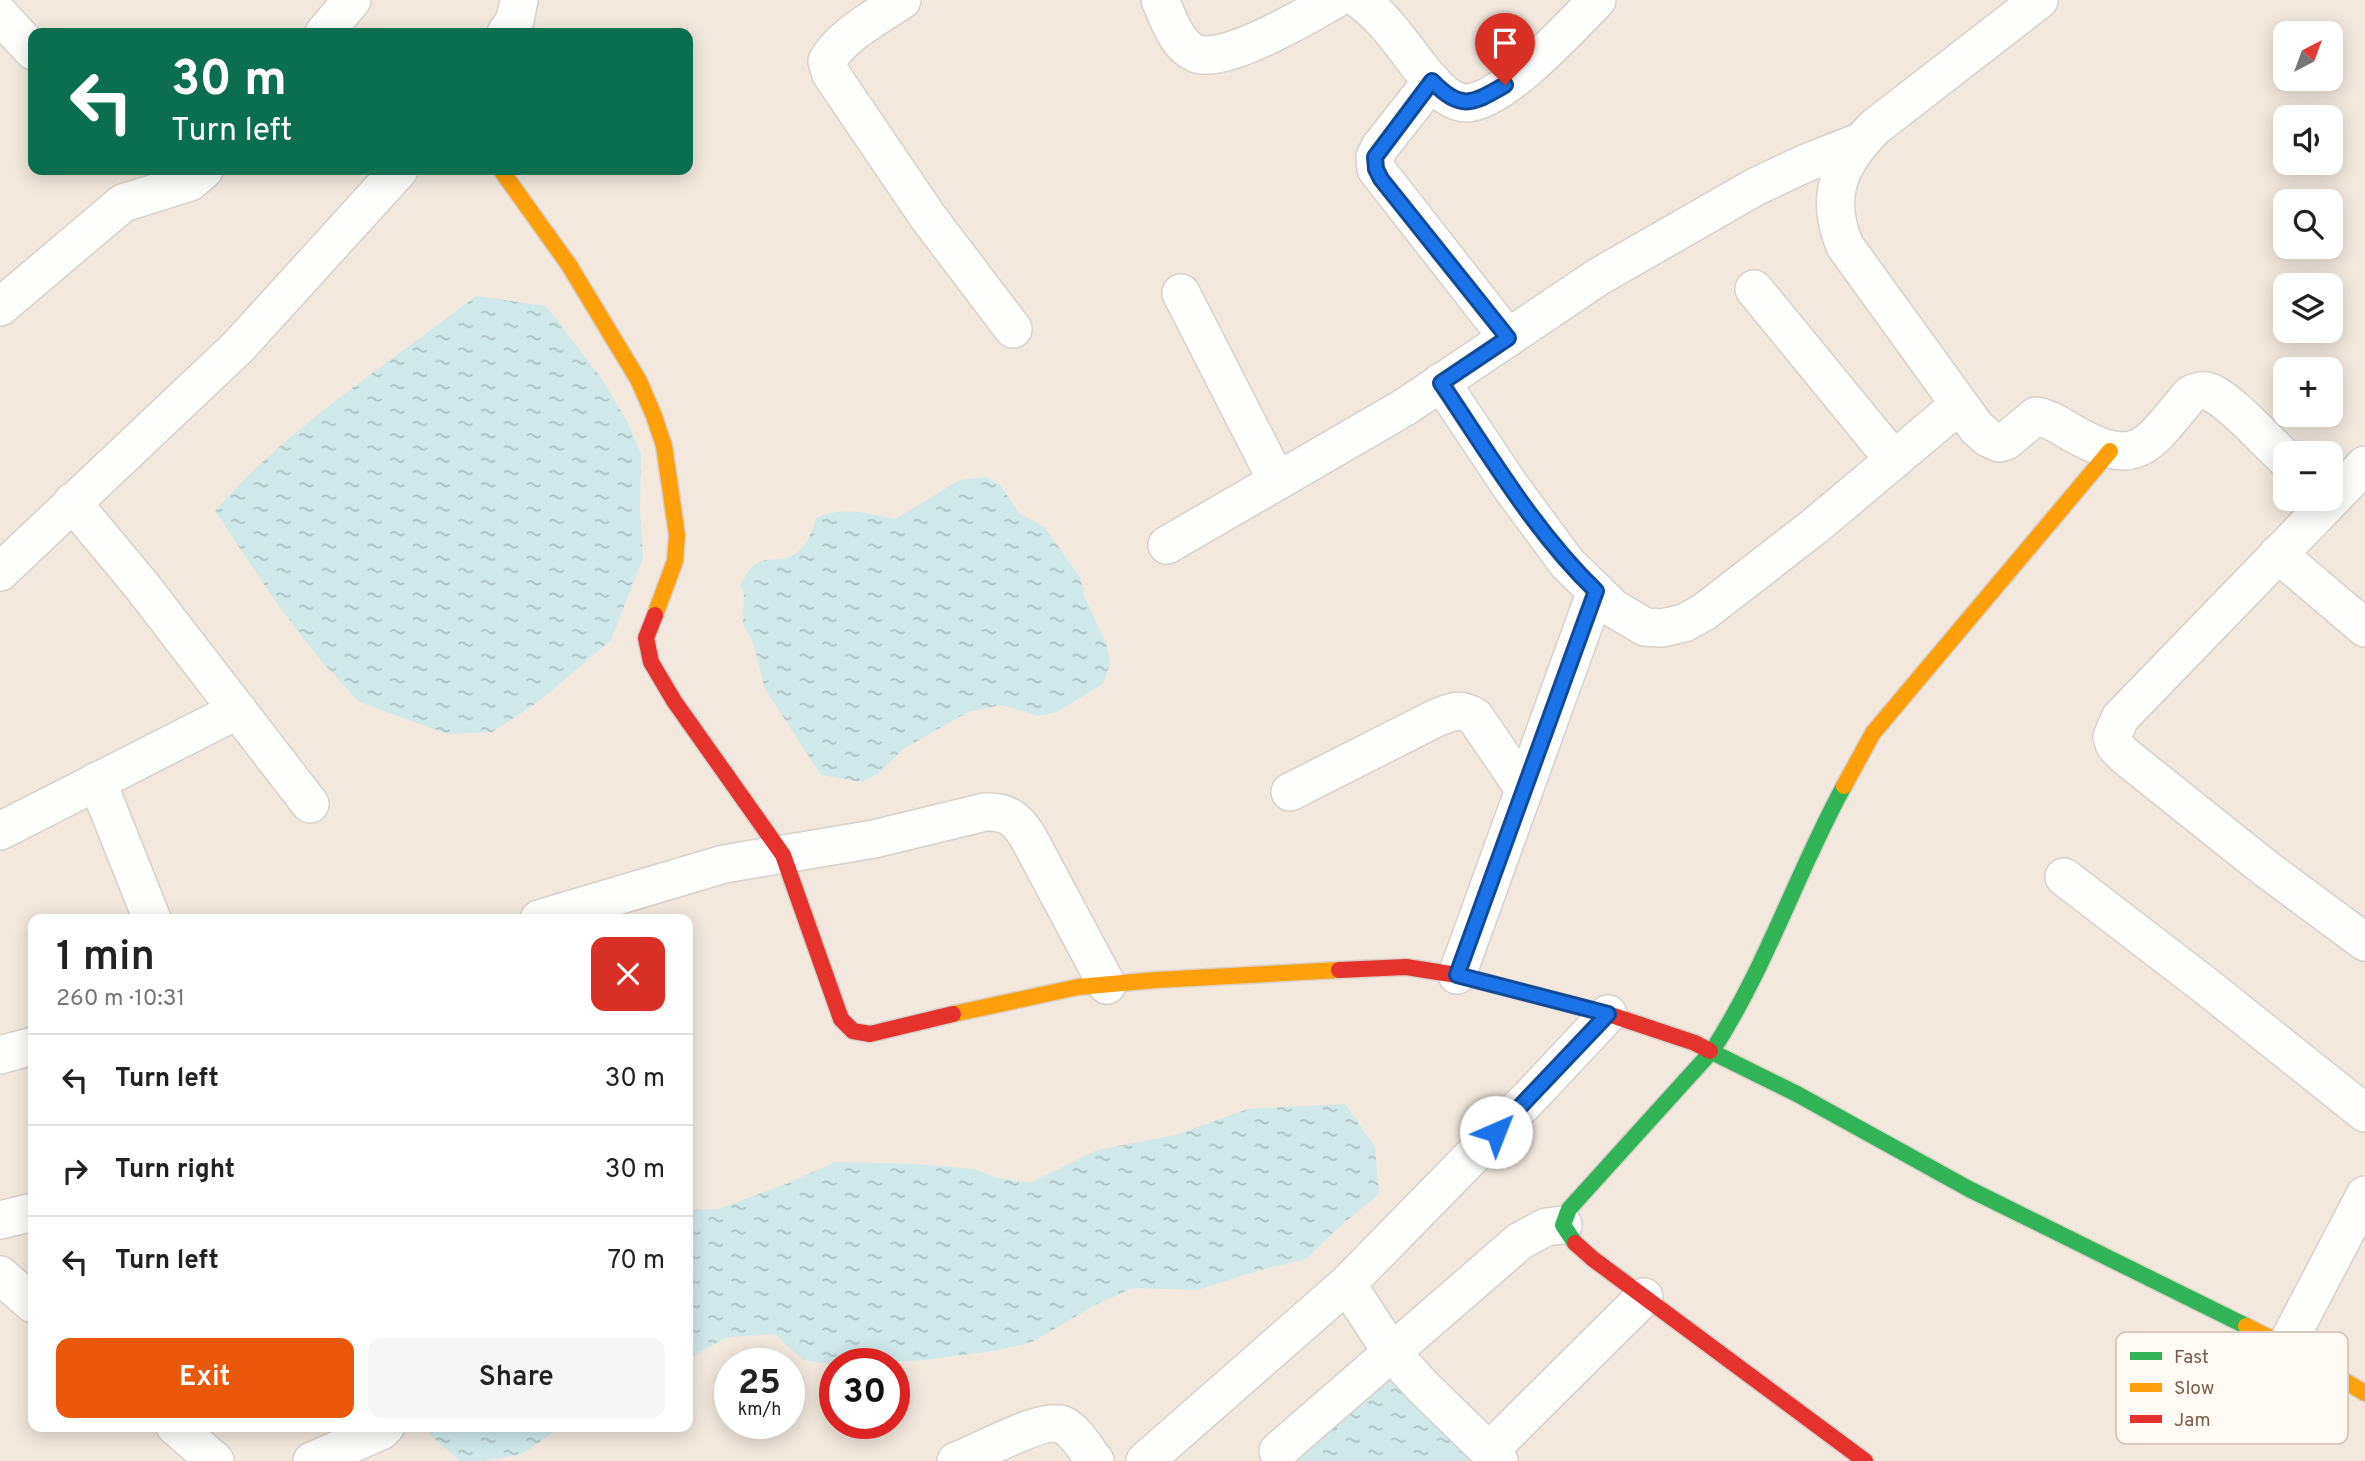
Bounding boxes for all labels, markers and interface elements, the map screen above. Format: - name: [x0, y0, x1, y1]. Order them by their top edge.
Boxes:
- pin: [1475, 13, 1535, 85]
- north arrow: [2273, 21, 2343, 91]
- map controls: [2273, 21, 2343, 511]
- icon: arrive: [1486, 24, 1524, 62]
- text: 30 m: [171, 51, 287, 113]
- icon: left: [56, 56, 147, 147]
- button: sound: [2273, 105, 2343, 175]
- text: Turn left: [171, 112, 292, 152]
- button: search: [2273, 189, 2343, 259]
- button: layers: [2273, 273, 2343, 343]
- button: +: [2273, 357, 2343, 427]
- button: −: [2273, 441, 2343, 511]
- text: 1 min: [56, 932, 155, 985]
- button: close: [591, 937, 665, 1011]
- text: 260 m · 10:31: [56, 985, 185, 1014]
- icon: left: [56, 1061, 94, 1099]
- text: Turn left: [115, 1063, 219, 1096]
- text: 30 m: [605, 1063, 665, 1096]
- position arrow: [1459, 1095, 1533, 1169]
- icon: right: [56, 1152, 94, 1190]
- text: Turn right: [115, 1154, 235, 1187]
- text: 30 m: [605, 1154, 665, 1187]
- icon: left: [56, 1243, 94, 1281]
- text: Turn left: [115, 1245, 219, 1278]
- text: 70 m: [607, 1245, 665, 1278]
- legend: [2116, 1332, 2348, 1444]
- button: Exit: [56, 1338, 354, 1418]
- button: Share: [368, 1338, 665, 1418]
- text: Fast: [2174, 1346, 2209, 1370]
- speed limit sign: 30: [819, 1348, 910, 1439]
- text: 25: [738, 1362, 781, 1406]
- text: Slow: [2174, 1377, 2214, 1401]
- text: km/h: [738, 1399, 781, 1422]
- text: Jam: [2174, 1409, 2211, 1433]

